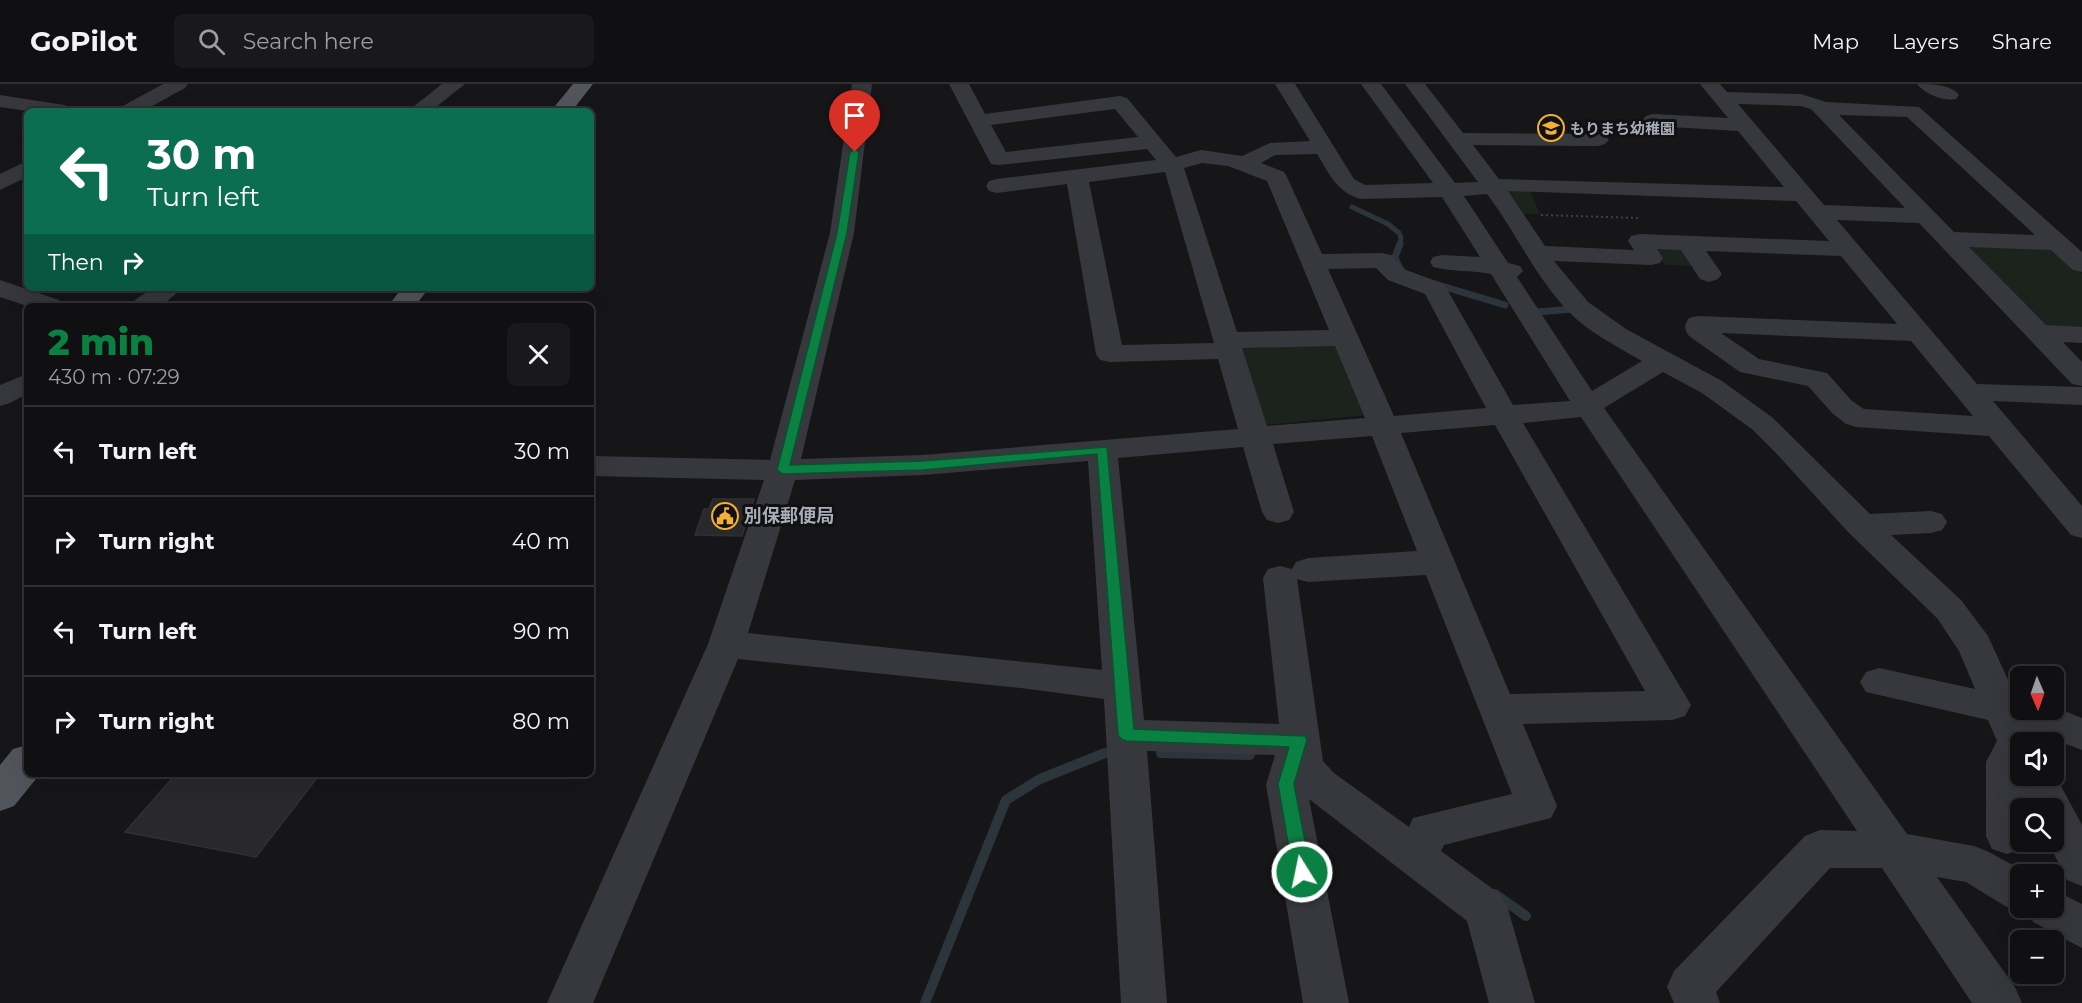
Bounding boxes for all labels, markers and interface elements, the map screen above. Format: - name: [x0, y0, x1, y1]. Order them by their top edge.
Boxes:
- search box: [174, 14, 594, 68]
- text: GoPilot: [30, 24, 138, 58]
- icon: search: [195, 25, 228, 58]
- text: Search here: [243, 28, 374, 55]
- text: Map: [1812, 29, 1859, 54]
- text: Layers: [1892, 29, 1959, 54]
- text: Share: [1992, 29, 2052, 54]
- pin: [829, 90, 880, 152]
- icon: arrive: [838, 99, 871, 132]
- school or university icon: もりまち幼稚園: [1536, 113, 1566, 143]
- place label: もりまち幼稚園: [1570, 119, 1675, 138]
- text: 30 m: [147, 128, 256, 180]
- icon: left: [48, 132, 126, 210]
- text: Turn left: [147, 180, 260, 213]
- icon: right: [116, 246, 149, 279]
- text: Then: [48, 249, 104, 276]
- text: 2 min: [48, 320, 154, 364]
- button: close: [507, 323, 570, 386]
- text: 430 m · 07:29: [48, 365, 180, 389]
- icon: left: [48, 435, 81, 468]
- text: Turn left: [99, 438, 197, 465]
- text: 30 m: [514, 438, 570, 465]
- public building icon: 別保郵便局: [710, 501, 740, 531]
- place label: 別保郵便局: [744, 505, 834, 527]
- icon: right: [48, 525, 81, 558]
- text: Turn right: [99, 528, 214, 555]
- text: 40 m: [512, 528, 570, 555]
- icon: left: [48, 615, 81, 648]
- text: Turn left: [99, 618, 197, 645]
- text: 90 m: [513, 618, 570, 645]
- north arrow: [2010, 666, 2064, 720]
- map controls: [2010, 666, 2064, 984]
- icon: right: [48, 705, 81, 738]
- text: Turn right: [99, 708, 214, 735]
- text: 80 m: [512, 708, 570, 735]
- button: sound: [2010, 732, 2064, 786]
- button: search: [2010, 798, 2064, 852]
- position arrow: [1270, 840, 1334, 904]
- button: +: [2010, 864, 2064, 918]
- button: −: [2010, 930, 2064, 984]

